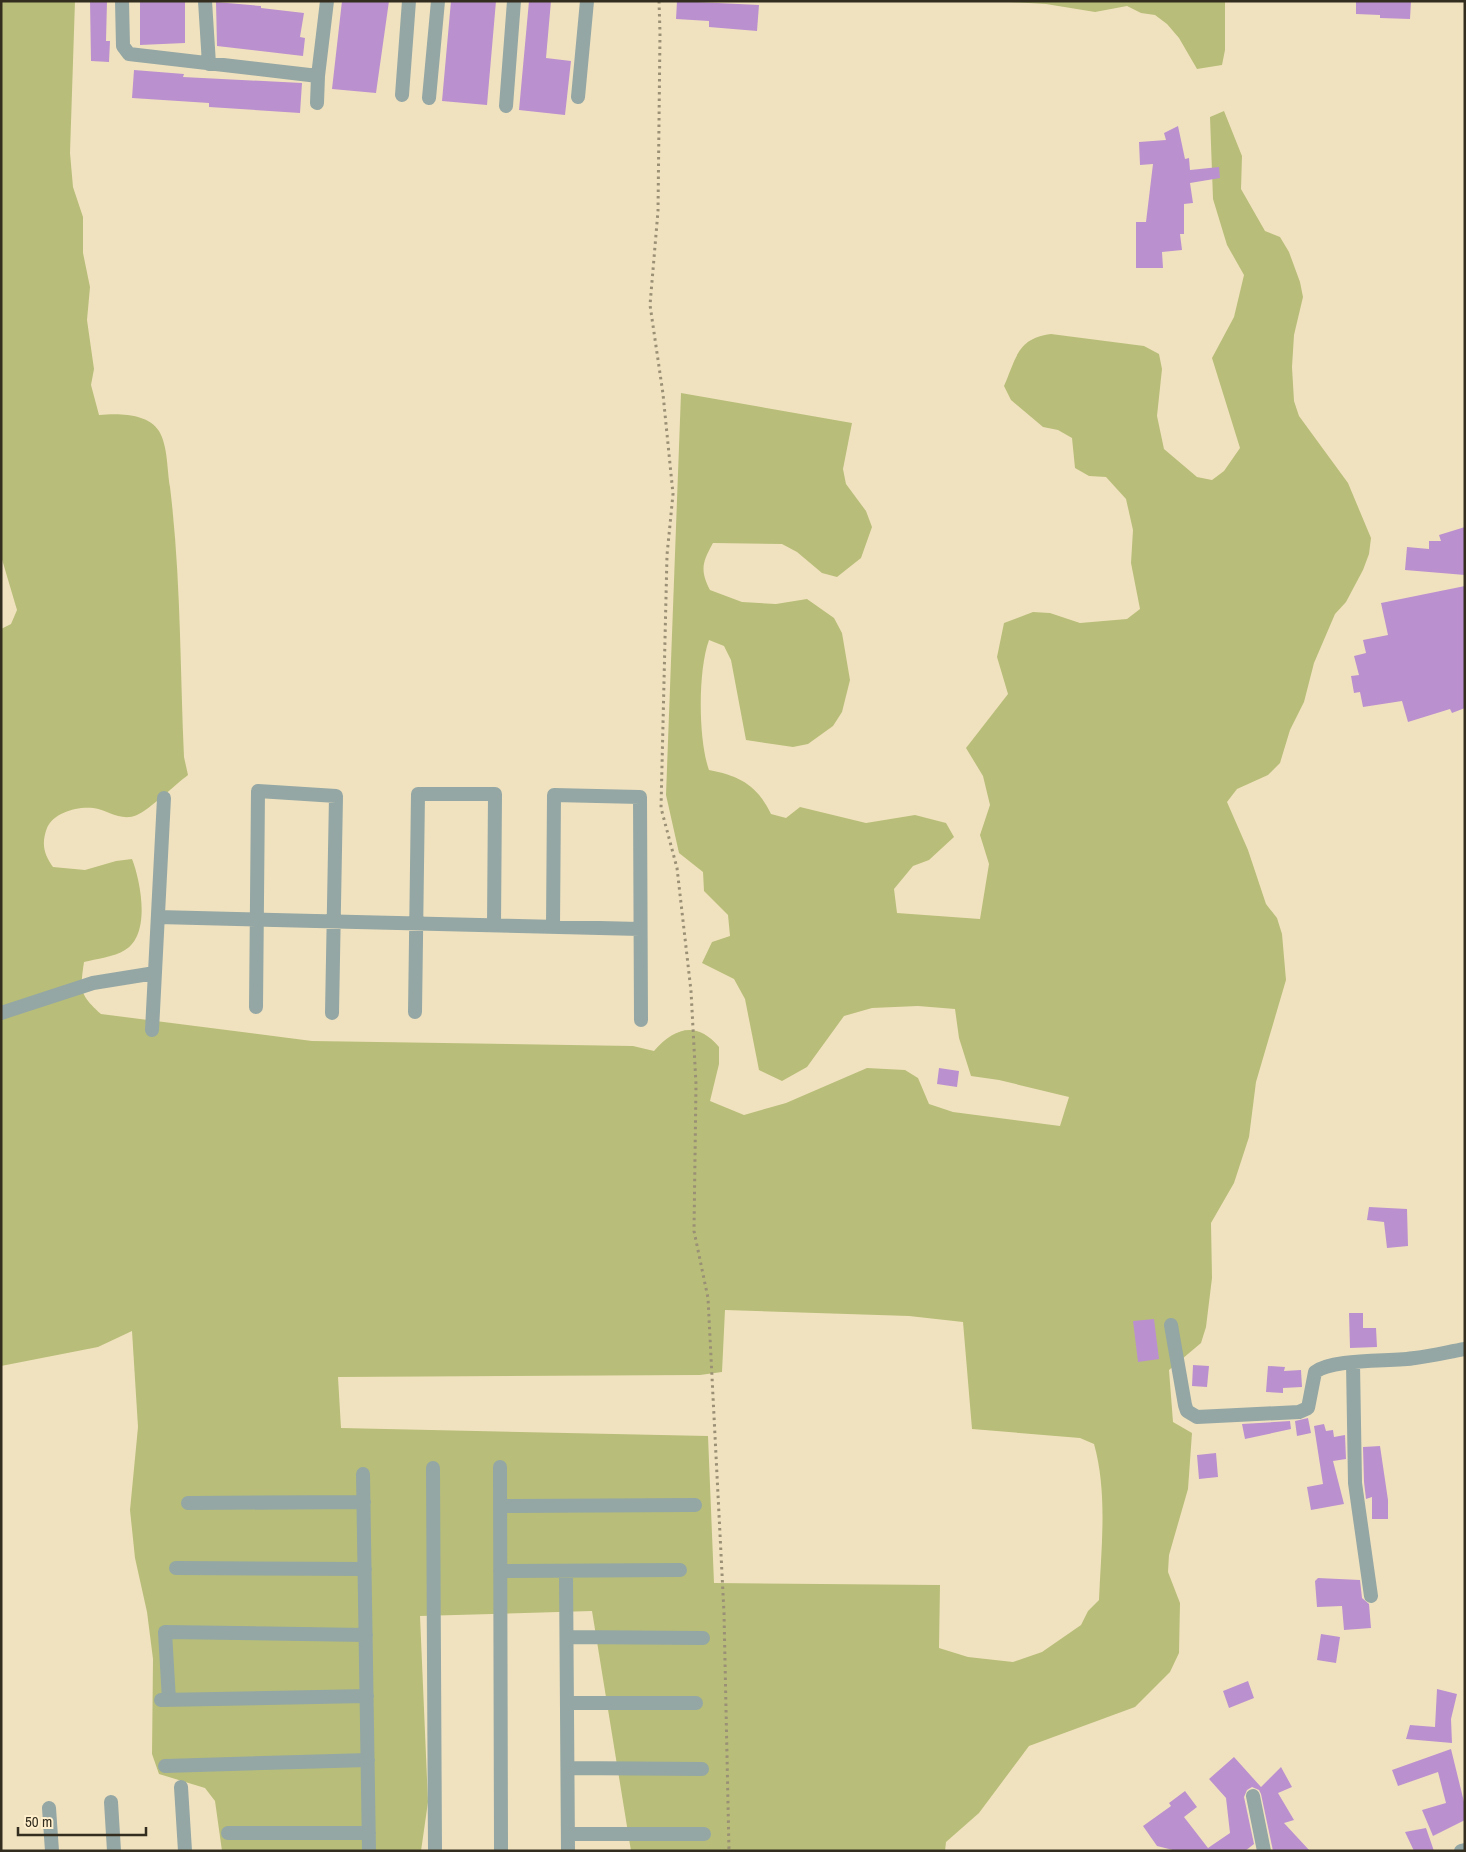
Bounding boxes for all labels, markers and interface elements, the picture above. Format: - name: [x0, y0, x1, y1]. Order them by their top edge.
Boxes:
- scale bar: [18, 1804, 145, 1836]
- text: 50 m: [25, 1811, 52, 1832]

